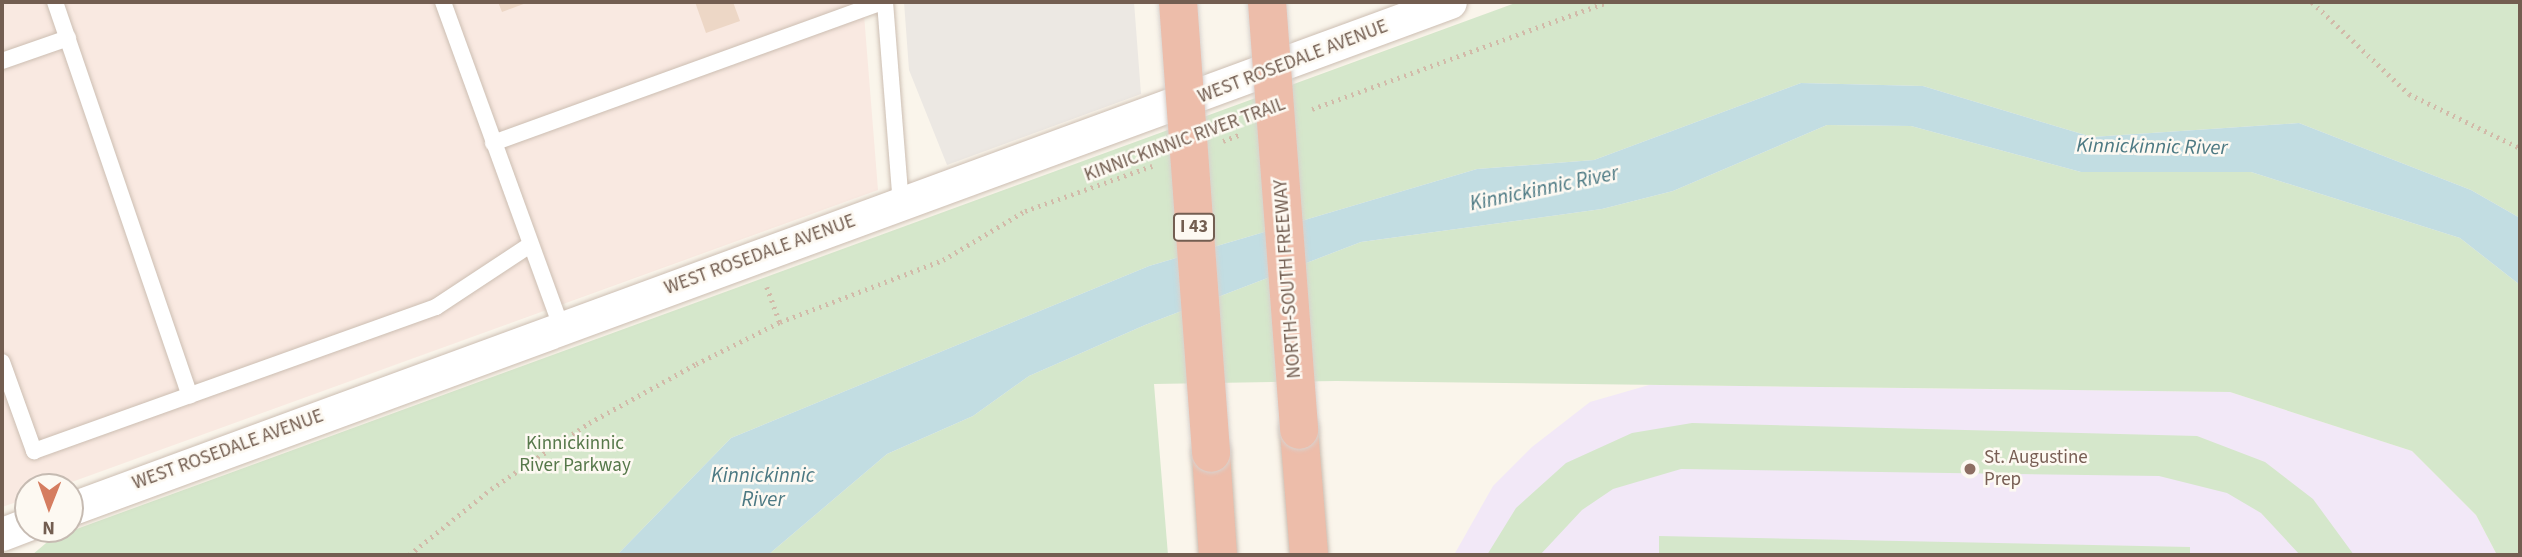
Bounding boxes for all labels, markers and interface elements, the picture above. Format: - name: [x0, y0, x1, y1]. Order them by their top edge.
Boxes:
- street label: WEST ROSEDALE AVENUE: [1195, 15, 1391, 109]
- street label: KINNICKINNIC RIVER TRAIL: [1081, 93, 1289, 187]
- water label: Kinnickinnic River: [2076, 132, 2228, 160]
- water label: Kinnickinnic River: [1467, 160, 1621, 216]
- street label: NORTH-SOUTH FREEWAY: [1270, 179, 1306, 379]
- street label: WEST ROSEDALE AVENUE: [661, 210, 859, 300]
- road number: I 43: [1171, 212, 1217, 242]
- street label: WEST ROSEDALE AVENUE: [129, 405, 327, 495]
- park label: Kinnickinnic River Parkway: [519, 433, 631, 477]
- place label: St. Augustine Prep: [1984, 447, 2088, 491]
- marker: St. Augustine Prep: [1962, 461, 1978, 477]
- water label: Kinnickinnic River: [711, 462, 815, 512]
- north arrow: [14, 473, 84, 543]
- text: N: [42, 514, 55, 541]

